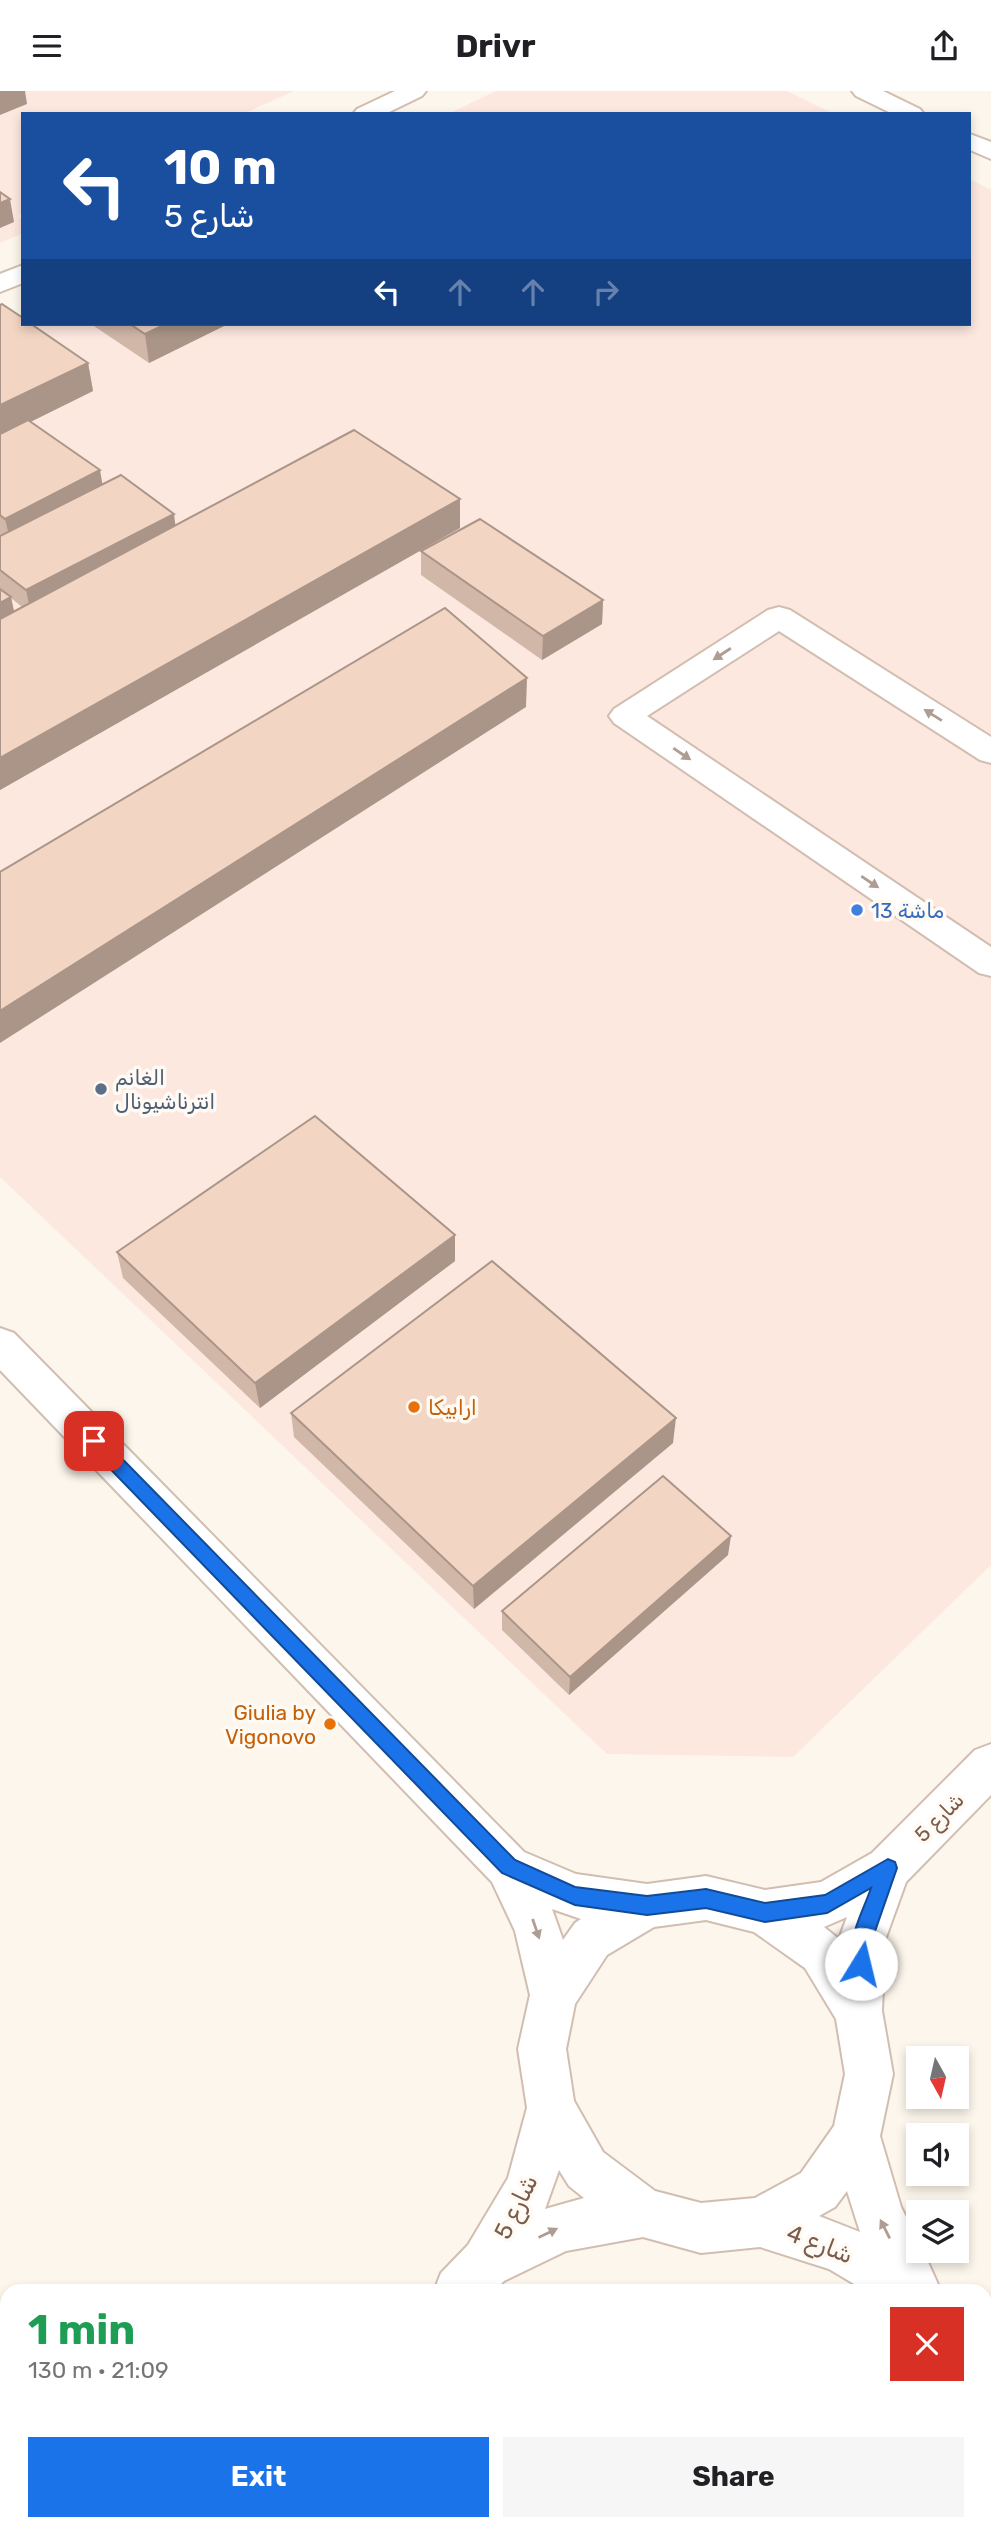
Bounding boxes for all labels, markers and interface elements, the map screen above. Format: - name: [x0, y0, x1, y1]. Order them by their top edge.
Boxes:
- icon: menu: [28, 27, 66, 65]
- text: Drivr: [455, 27, 536, 65]
- icon: share: [925, 27, 963, 65]
- text: 10 m: [164, 138, 277, 196]
- icon: left: [49, 140, 140, 231]
- text: شارع 5: [164, 197, 255, 235]
- icon: left: [368, 273, 406, 311]
- icon: ahead: [441, 273, 479, 311]
- icon: ahead: [514, 273, 552, 311]
- icon: right: [587, 273, 625, 311]
- one-way arrow: [713, 647, 731, 661]
- one-way arrow: [924, 709, 943, 722]
- one-way arrow: [672, 748, 692, 761]
- one-way arrow: [861, 875, 879, 889]
- place label: ماشة 13: [871, 898, 944, 923]
- marker: ماشة 13: [849, 902, 865, 918]
- place label: الغانم انترناشيونال: [115, 1065, 215, 1114]
- marker: الغانم انترناشيونال: [93, 1081, 109, 1097]
- place label: ارابيكا: [428, 1395, 477, 1420]
- marker: ارابيكا: [406, 1399, 422, 1415]
- pin: [64, 1411, 124, 1471]
- icon: arrive: [75, 1422, 113, 1460]
- place label: Giulia by Vigonovo: [225, 1700, 316, 1749]
- marker: Giulia by Vigonovo: [322, 1716, 338, 1732]
- street label: شارع 5: [909, 1787, 970, 1848]
- one-way arrow: [531, 1918, 542, 1939]
- position arrow: [824, 1927, 898, 2001]
- north arrow: [906, 2046, 970, 2109]
- map controls: [906, 2046, 969, 2263]
- button: sound: [906, 2123, 969, 2186]
- street label: شارع 5: [489, 2170, 545, 2245]
- button: layers: [906, 2200, 969, 2263]
- street label: شارع 4: [782, 2219, 857, 2271]
- one-way arrow: [880, 2219, 891, 2239]
- one-way arrow: [538, 2228, 558, 2239]
- text: 1 min: [28, 2305, 135, 2355]
- button: close: [890, 2307, 964, 2381]
- text: 130 m · 21:09: [28, 2356, 169, 2384]
- button: Exit: [28, 2437, 489, 2517]
- button: Share: [503, 2437, 964, 2517]

